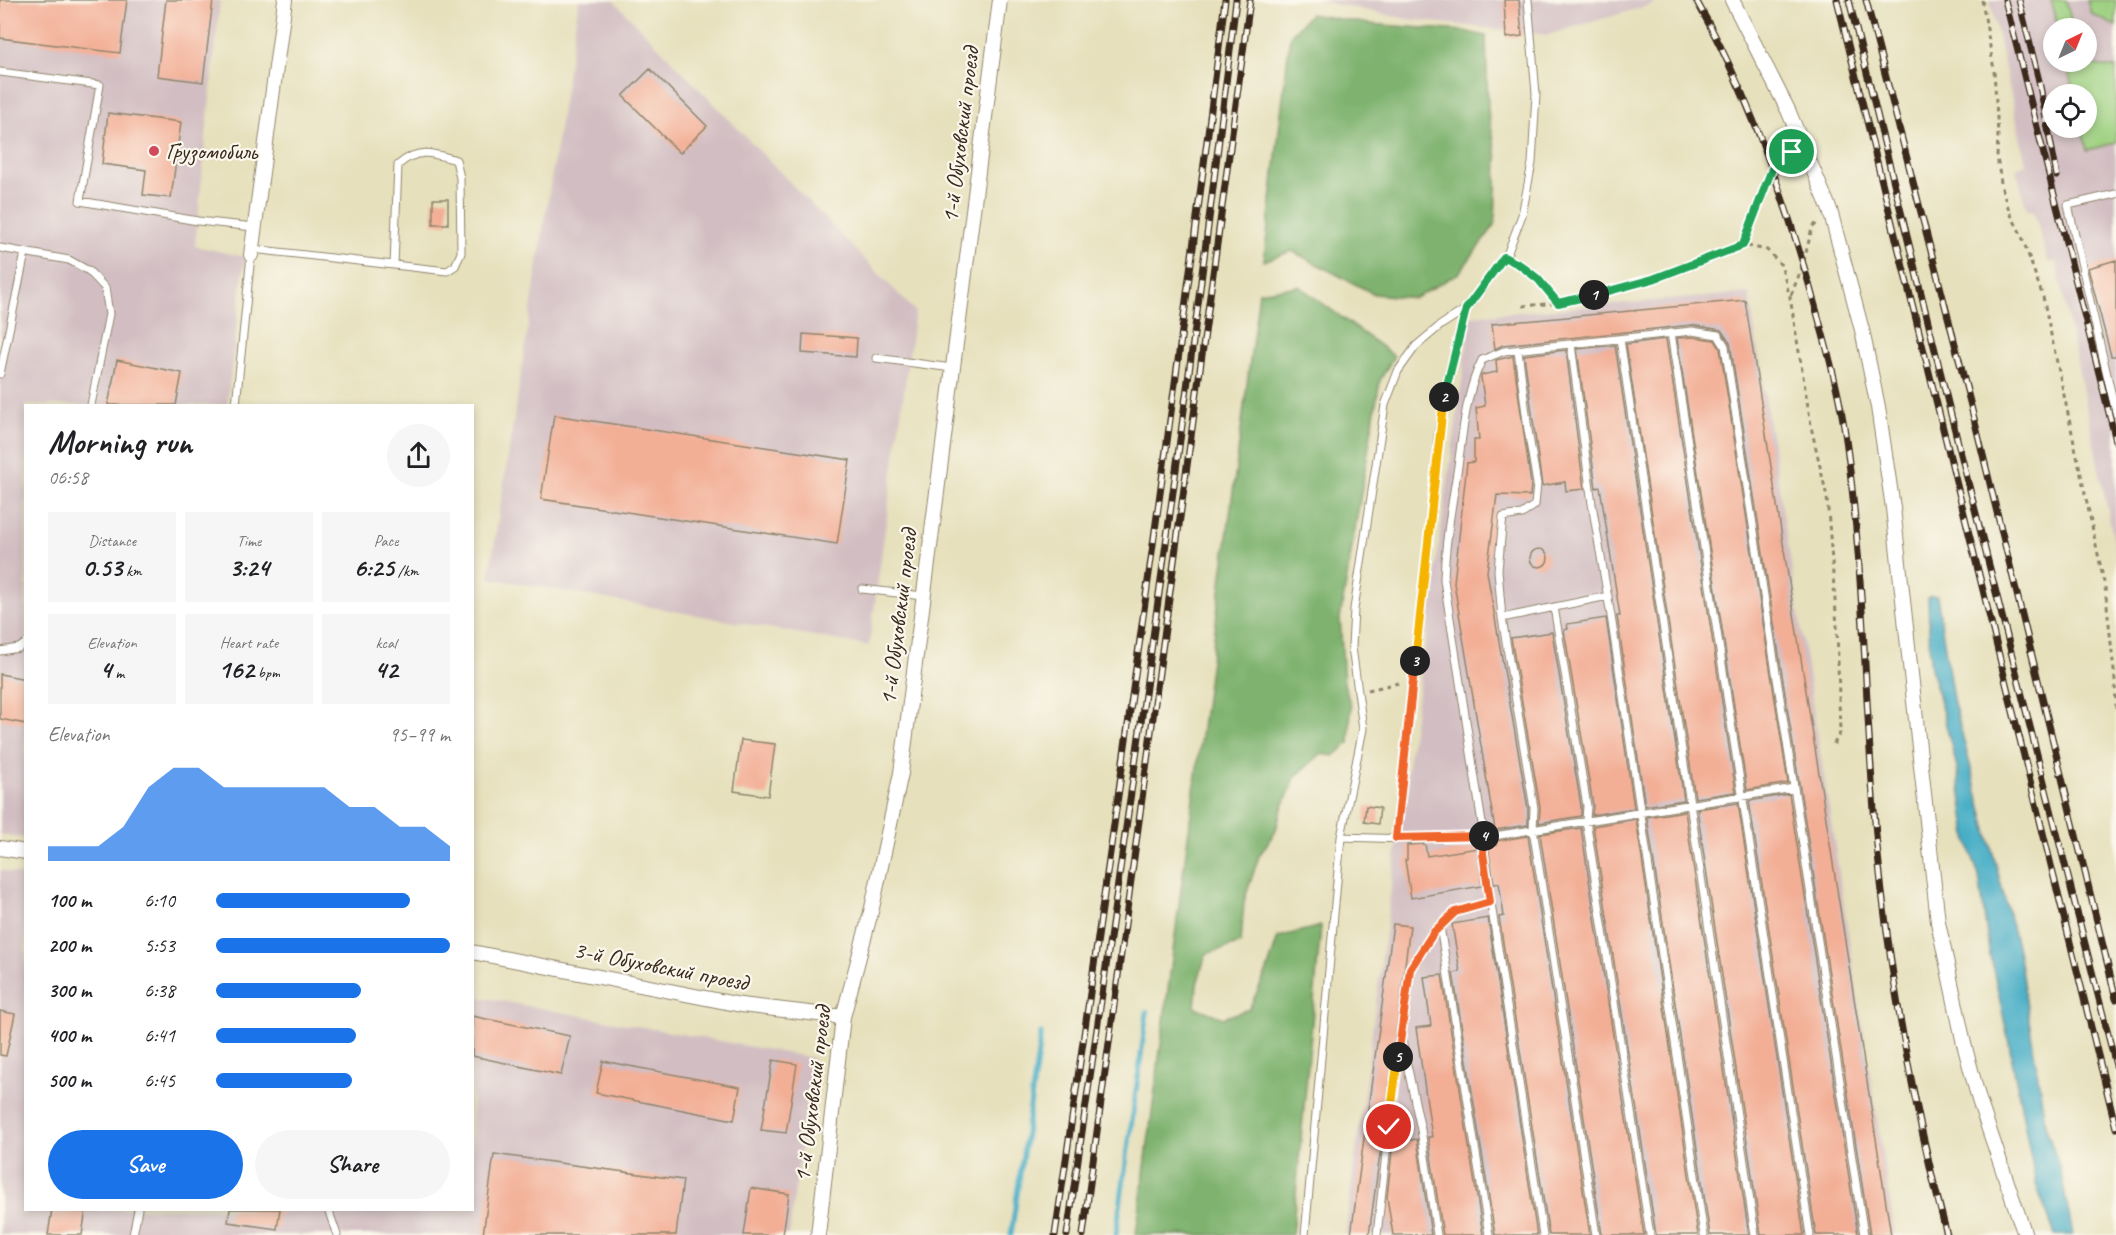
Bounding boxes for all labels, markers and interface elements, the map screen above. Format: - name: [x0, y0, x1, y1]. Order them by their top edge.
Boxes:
- north arrow: [2043, 18, 2097, 72]
- map controls: [2043, 18, 2097, 138]
- street label: 1-й Обуховский проезд: [934, 43, 986, 225]
- button: locate: [2043, 84, 2097, 138]
- pin: [1766, 126, 1817, 177]
- icon: arrive: [1775, 135, 1808, 168]
- place label: Грузомобиль: [166, 136, 259, 166]
- marker: Грузомобиль: [147, 144, 161, 158]
- pin: 1: [1579, 280, 1609, 310]
- text: 1: [1590, 285, 1598, 305]
- pin: 2: [1429, 382, 1459, 412]
- text: 2: [1440, 387, 1448, 407]
- text: Morning run: [48, 421, 192, 463]
- button: share: [387, 424, 450, 487]
- text: 06:58: [48, 465, 88, 490]
- street label: 1-й Обуховский проезд: [872, 525, 924, 707]
- text: Distance: [88, 531, 136, 551]
- text: Time: [237, 531, 261, 551]
- text: Pace: [374, 531, 398, 551]
- text: 0.53: [82, 551, 122, 584]
- text: 3:24: [229, 551, 269, 584]
- text: 6:25: [353, 551, 394, 584]
- text: km: [122, 561, 142, 581]
- text: /km: [394, 561, 419, 581]
- text: Elevation: [87, 633, 137, 653]
- text: Heart rate: [220, 633, 278, 653]
- text: kcal: [375, 633, 397, 653]
- pin: 3: [1400, 646, 1430, 676]
- text: 3: [1411, 651, 1419, 671]
- text: 4: [100, 653, 111, 686]
- text: 162: [218, 653, 254, 686]
- text: 42: [374, 653, 398, 686]
- text: m: [111, 663, 124, 683]
- text: bpm: [254, 663, 280, 683]
- text: Elevation: [48, 722, 110, 747]
- text: 95–99 m: [389, 722, 450, 747]
- pin: 4: [1469, 821, 1499, 851]
- text: 4: [1480, 826, 1488, 846]
- text: 100 m: [48, 888, 91, 913]
- text: 6:10: [144, 888, 175, 913]
- text: 200 m: [48, 933, 91, 958]
- text: 5:53: [144, 933, 175, 958]
- street label: 3-й Обуховский проезд: [571, 934, 753, 998]
- text: 300 m: [48, 978, 91, 1003]
- text: 6:38: [144, 978, 175, 1003]
- street label: 1-й Обуховский проезд: [786, 1002, 838, 1184]
- text: 400 m: [48, 1023, 91, 1048]
- text: 6:41: [144, 1023, 175, 1048]
- pin: 5: [1383, 1042, 1413, 1072]
- text: 5: [1395, 1047, 1401, 1067]
- text: 500 m: [48, 1068, 91, 1093]
- text: 6:45: [144, 1068, 175, 1093]
- pin: [1363, 1101, 1414, 1152]
- icon: check: [1372, 1110, 1405, 1143]
- button: Save: [48, 1130, 243, 1199]
- button: Share: [255, 1130, 450, 1199]

